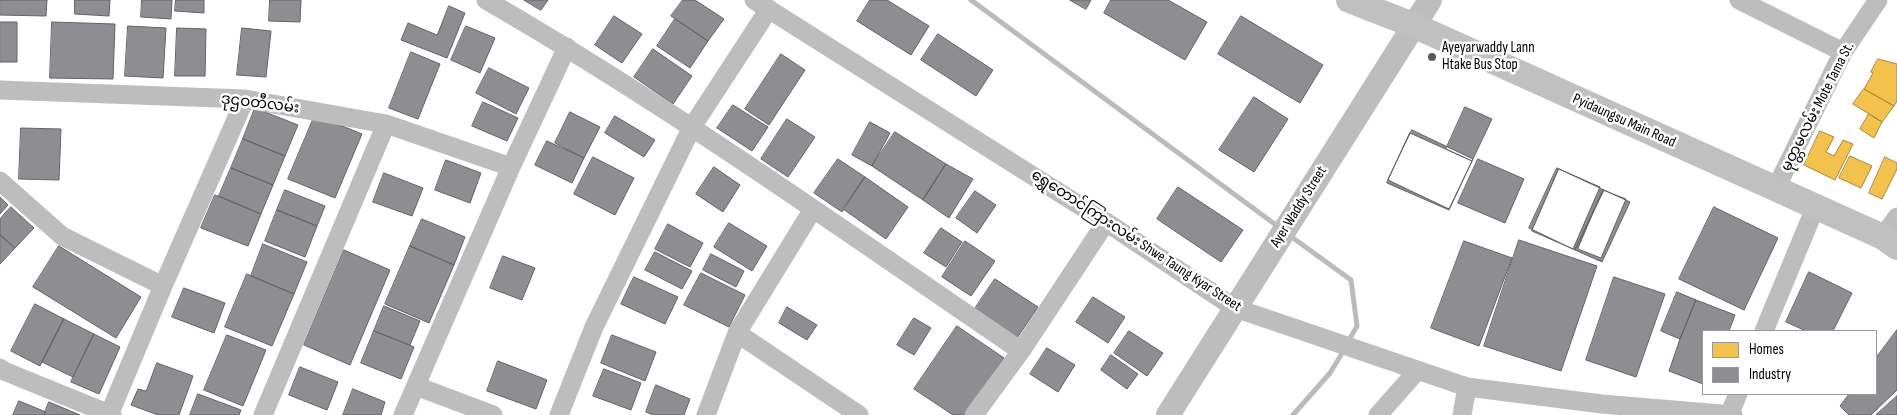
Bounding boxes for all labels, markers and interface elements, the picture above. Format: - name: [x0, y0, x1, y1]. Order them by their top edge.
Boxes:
- place label: Ayeyarwaddy Lann Htake Bus Stop: [1442, 39, 1535, 74]
- street label: မုတ္တမလမ်း Mote Tama St.: [1778, 39, 1858, 175]
- marker: Ayeyarwaddy Lann Htake Bus Stop: [1426, 51, 1438, 63]
- street label: ဒုဌဝတီလမ်း: [220, 90, 300, 118]
- street label: Pyidaungsu Main Road: [1570, 90, 1678, 152]
- street label: Ayer Waddy Street: [1267, 163, 1331, 251]
- street label: ရွှေတောင်ကြားလမ်း Shwe Taung Kyar Street: [1028, 166, 1244, 316]
- legend: [1702, 330, 1877, 395]
- text: Homes: [1749, 340, 1784, 359]
- text: Industry: [1749, 365, 1791, 384]

